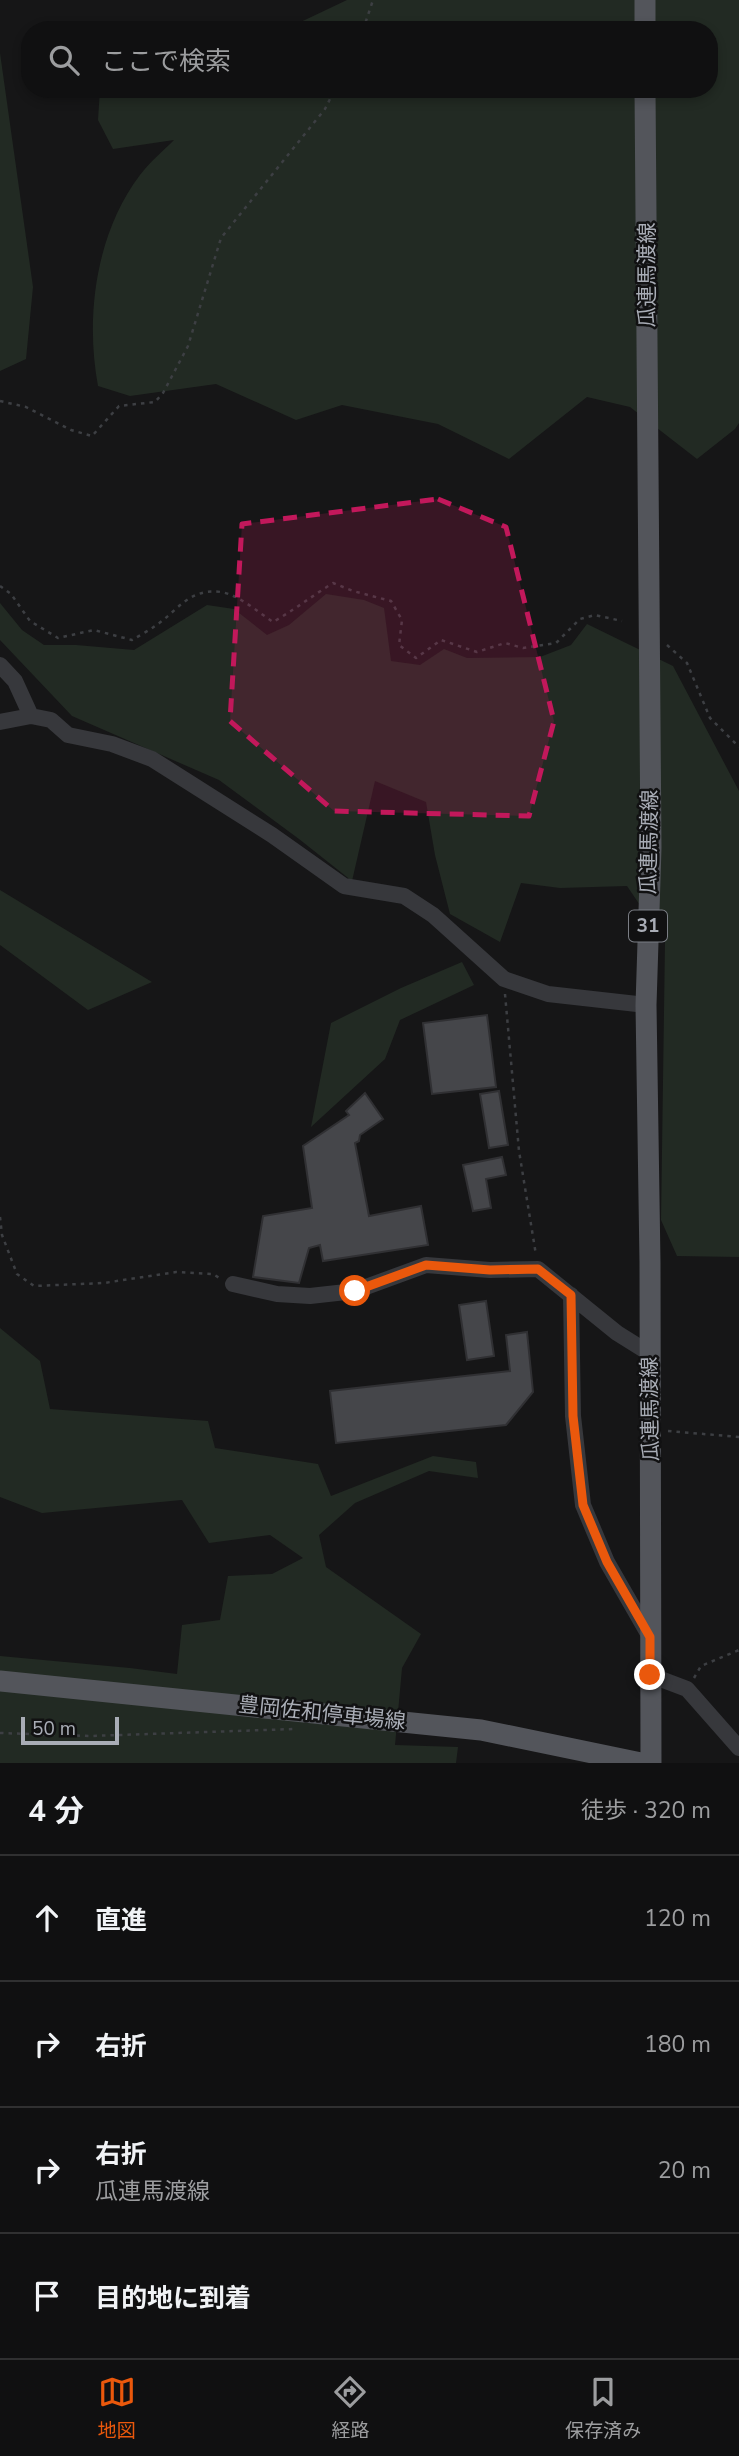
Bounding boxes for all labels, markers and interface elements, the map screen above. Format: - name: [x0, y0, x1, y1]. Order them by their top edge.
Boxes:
- search box: [21, 21, 718, 98]
- icon: search: [45, 41, 83, 79]
- text: ここで検索: [101, 44, 231, 79]
- street label: 瓜連馬渡線: [633, 223, 661, 328]
- street label: 瓜連馬渡線: [634, 789, 664, 895]
- road number: 31: [629, 910, 667, 942]
- route start: [339, 1275, 370, 1306]
- street label: 瓜連馬渡線: [635, 1356, 665, 1462]
- route end: [634, 1659, 665, 1690]
- street label: 豊岡佐和停車場線: [237, 1690, 407, 1736]
- scale bar: [21, 1714, 119, 1746]
- text: 50 m: [32, 1716, 76, 1742]
- text: 4 分: [28, 1791, 84, 1832]
- text: 徒歩 · 320 m: [581, 1795, 711, 1826]
- icon: ahead: [28, 1899, 66, 1937]
- text: 直進: [95, 1903, 147, 1938]
- text: 120 m: [644, 1903, 711, 1934]
- icon: right: [28, 2025, 66, 2063]
- text: 右折: [95, 2029, 147, 2064]
- text: 180 m: [644, 2029, 711, 2060]
- text: 右折: [95, 2137, 147, 2172]
- icon: right: [28, 2151, 66, 2189]
- text: 20 m: [658, 2155, 711, 2186]
- text: 瓜連馬渡線: [95, 2176, 210, 2207]
- icon: arrive: [28, 2277, 66, 2315]
- text: 目的地に到着: [95, 2281, 251, 2316]
- tab: 地図: [98, 2373, 136, 2444]
- tab: 経路: [331, 2373, 369, 2444]
- tab: 保存済み: [565, 2373, 641, 2444]

